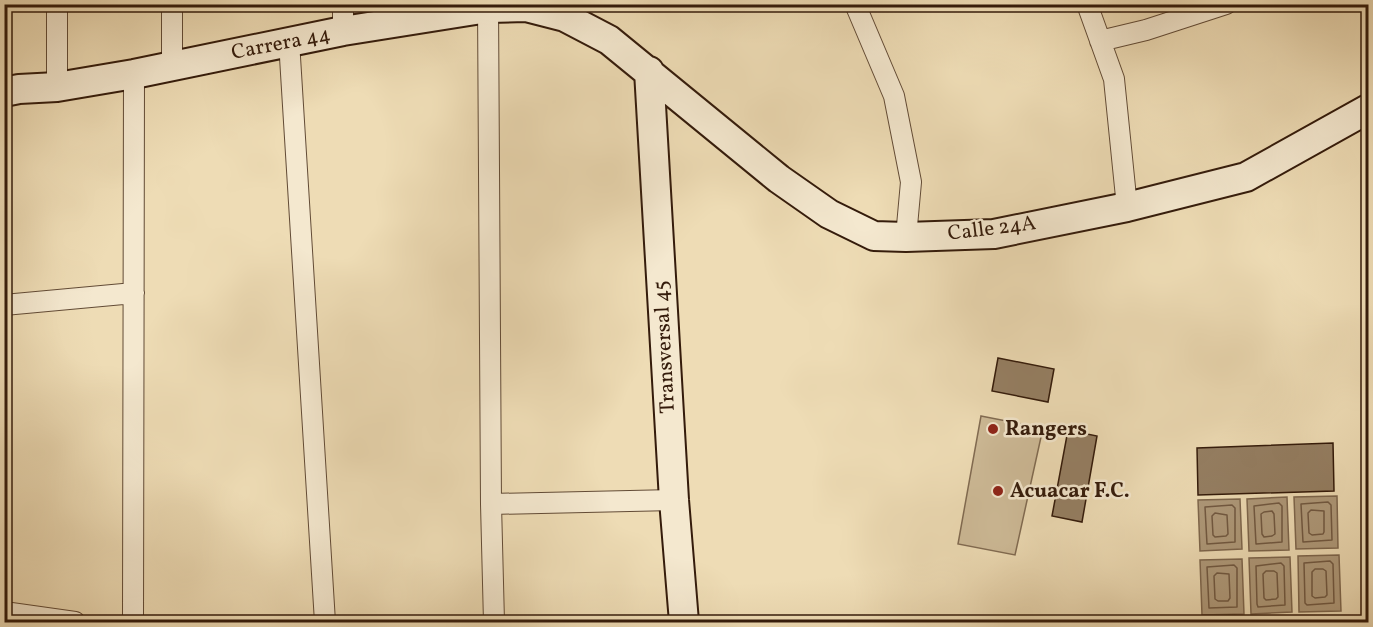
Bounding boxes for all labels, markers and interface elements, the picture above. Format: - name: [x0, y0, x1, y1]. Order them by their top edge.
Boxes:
- street label: Carrera 44: [229, 20, 333, 68]
- street label: Calle 24A: [946, 209, 1038, 249]
- street label: Transversal 45: [647, 280, 683, 414]
- place label: Rangers: [1005, 415, 1087, 444]
- marker: Rangers: [986, 422, 1000, 436]
- place label: Acuacar F.C.: [1010, 477, 1130, 506]
- marker: Acuacar F.C.: [991, 484, 1005, 498]

